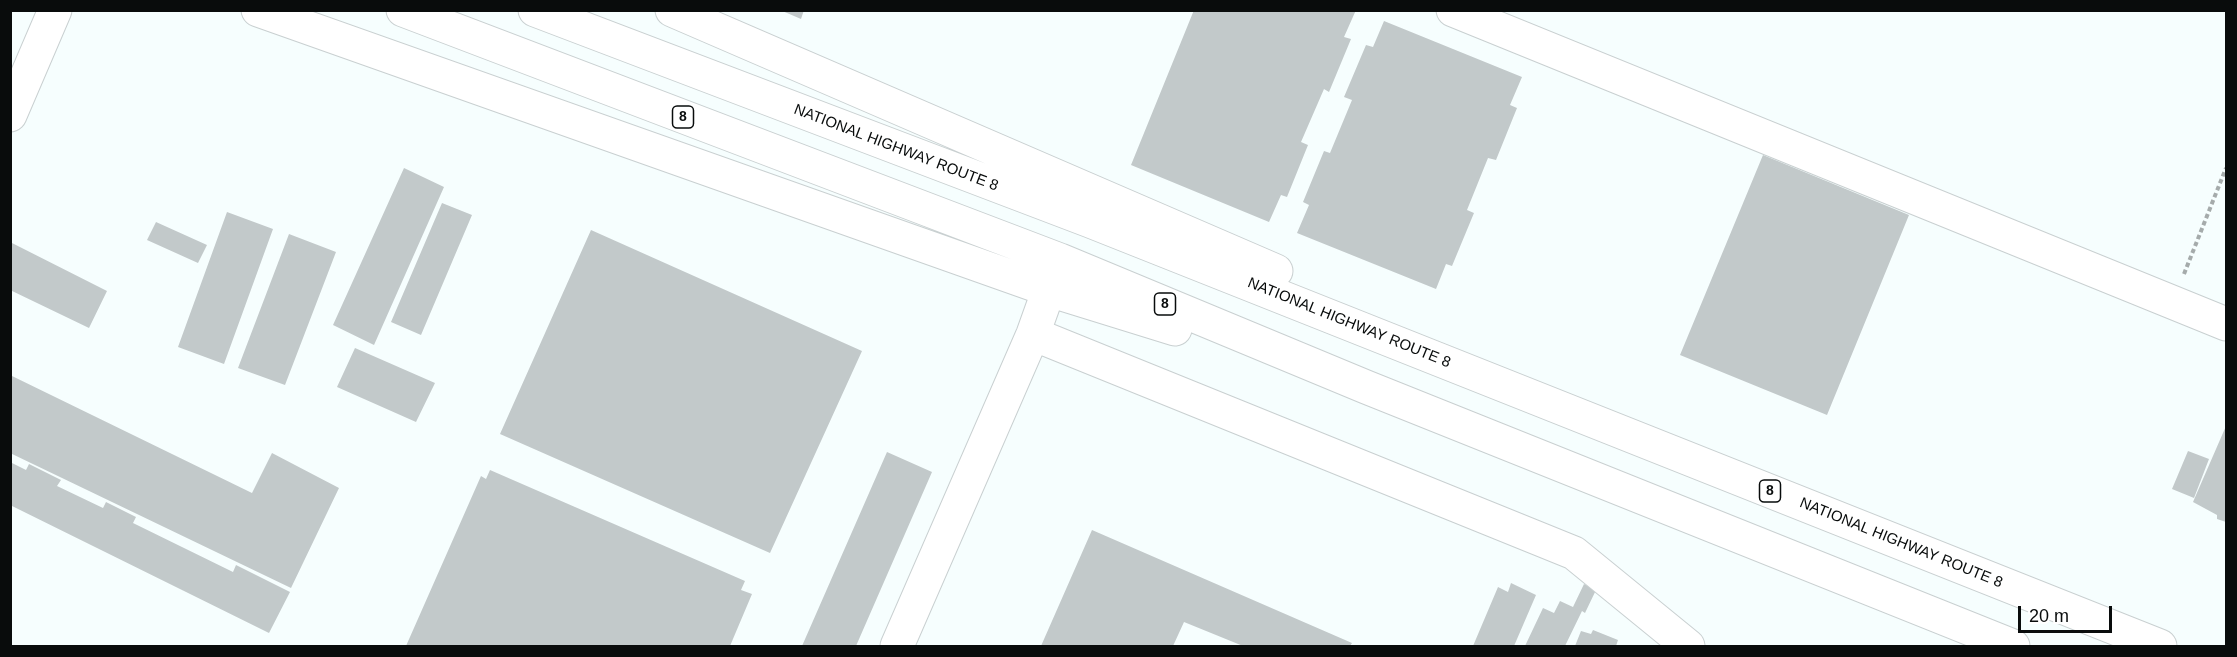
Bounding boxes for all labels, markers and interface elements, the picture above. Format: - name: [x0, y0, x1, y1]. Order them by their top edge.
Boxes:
- street label: NATIONAL HIGHWAY ROUTE 8: [791, 101, 1001, 195]
- road number: 8: [672, 106, 694, 128]
- street label: NATIONAL HIGHWAY ROUTE 8: [1245, 274, 1453, 372]
- road number: 8: [1154, 293, 1176, 315]
- road number: 8: [1760, 480, 1780, 502]
- street label: NATIONAL HIGHWAY ROUTE 8: [1797, 494, 2005, 592]
- scale bar: [2021, 594, 2116, 632]
- text: 20 m: [2029, 606, 2069, 626]

